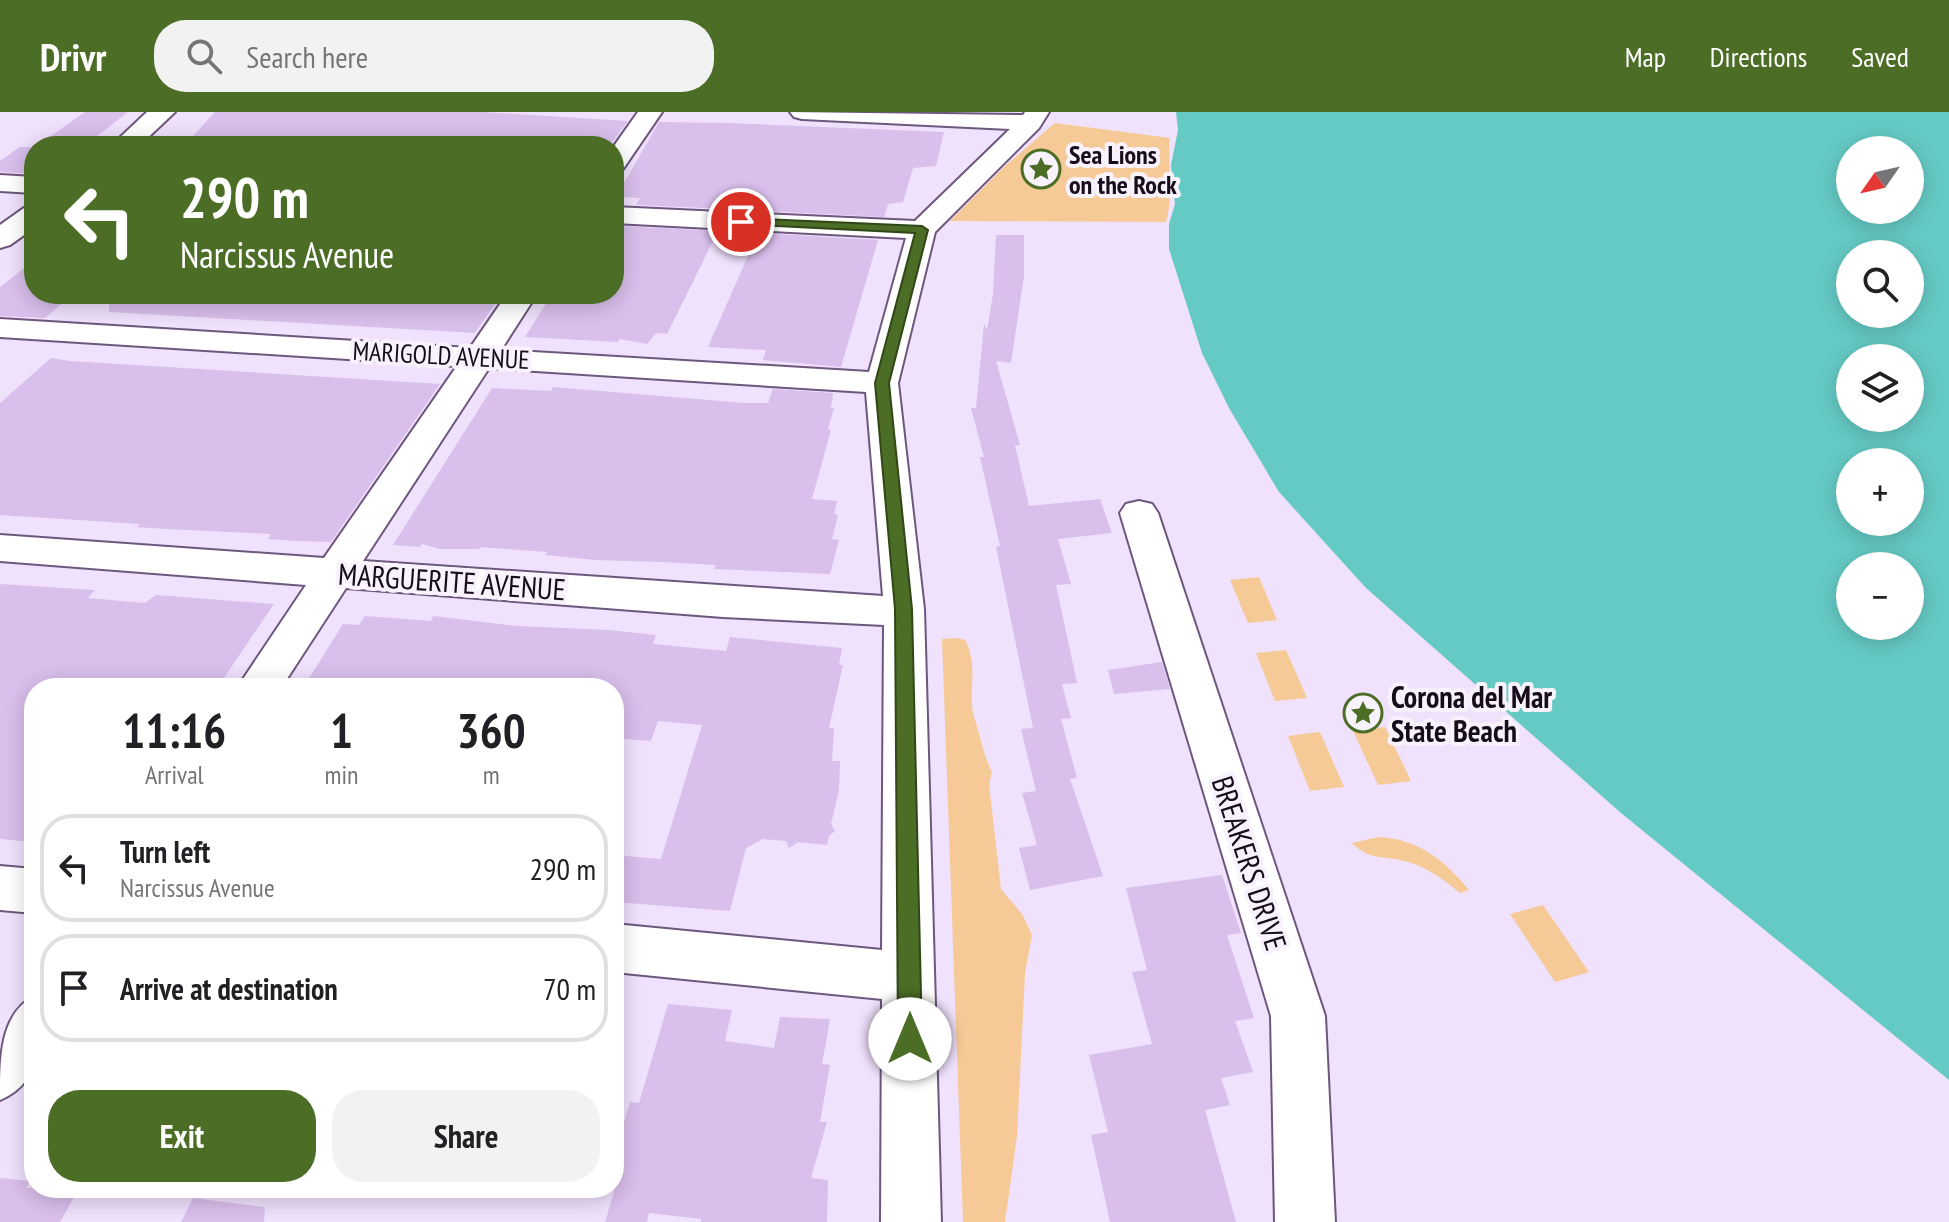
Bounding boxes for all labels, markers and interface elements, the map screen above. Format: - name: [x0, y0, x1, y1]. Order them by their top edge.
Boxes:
- search box: [154, 20, 714, 92]
- text: Drivr: [40, 32, 106, 81]
- icon: search: [182, 34, 226, 78]
- text: Search here: [246, 37, 368, 76]
- text: Map: [1625, 38, 1666, 75]
- text: Directions: [1710, 38, 1807, 75]
- text: Saved: [1851, 38, 1909, 75]
- north arrow: [1836, 136, 1924, 224]
- map controls: [1836, 136, 1924, 640]
- place label: Sea Lions on the Rock: [1069, 138, 1177, 201]
- place icon: Sea Lions on the Rock: [1020, 148, 1062, 190]
- text: 290 m: [180, 161, 309, 233]
- icon: left: [48, 168, 152, 272]
- pin: [707, 188, 775, 256]
- icon: arrive: [719, 200, 763, 244]
- text: Narcissus Avenue: [180, 231, 394, 278]
- button: search: [1836, 240, 1924, 328]
- street label: MARIGOLD AVENUE: [352, 334, 530, 376]
- button: layers: [1836, 344, 1924, 432]
- button: +: [1836, 448, 1924, 536]
- button: −: [1836, 552, 1924, 640]
- street label: MARGUERITE AVENUE: [337, 554, 567, 608]
- place label: Corona del Mar State Beach: [1391, 677, 1552, 750]
- place icon: Corona del Mar State Beach: [1342, 692, 1384, 734]
- text: 11:16: [122, 699, 226, 761]
- text: 1: [330, 699, 353, 761]
- text: 360: [457, 699, 526, 761]
- text: Arrival: [145, 758, 204, 791]
- text: min: [324, 758, 358, 791]
- text: m: [483, 758, 500, 791]
- street label: BREAKERS DRIVE: [1204, 771, 1296, 955]
- text: Turn left: [120, 832, 210, 871]
- icon: left: [52, 846, 96, 890]
- text: 290 m: [530, 849, 596, 888]
- text: Narcissus Avenue: [120, 871, 275, 904]
- icon: arrive: [52, 966, 96, 1010]
- text: Arrive at destination: [120, 969, 338, 1008]
- text: 70 m: [543, 969, 596, 1008]
- position arrow: [868, 997, 952, 1081]
- button: Exit: [48, 1090, 316, 1182]
- button: Share: [332, 1090, 600, 1182]

